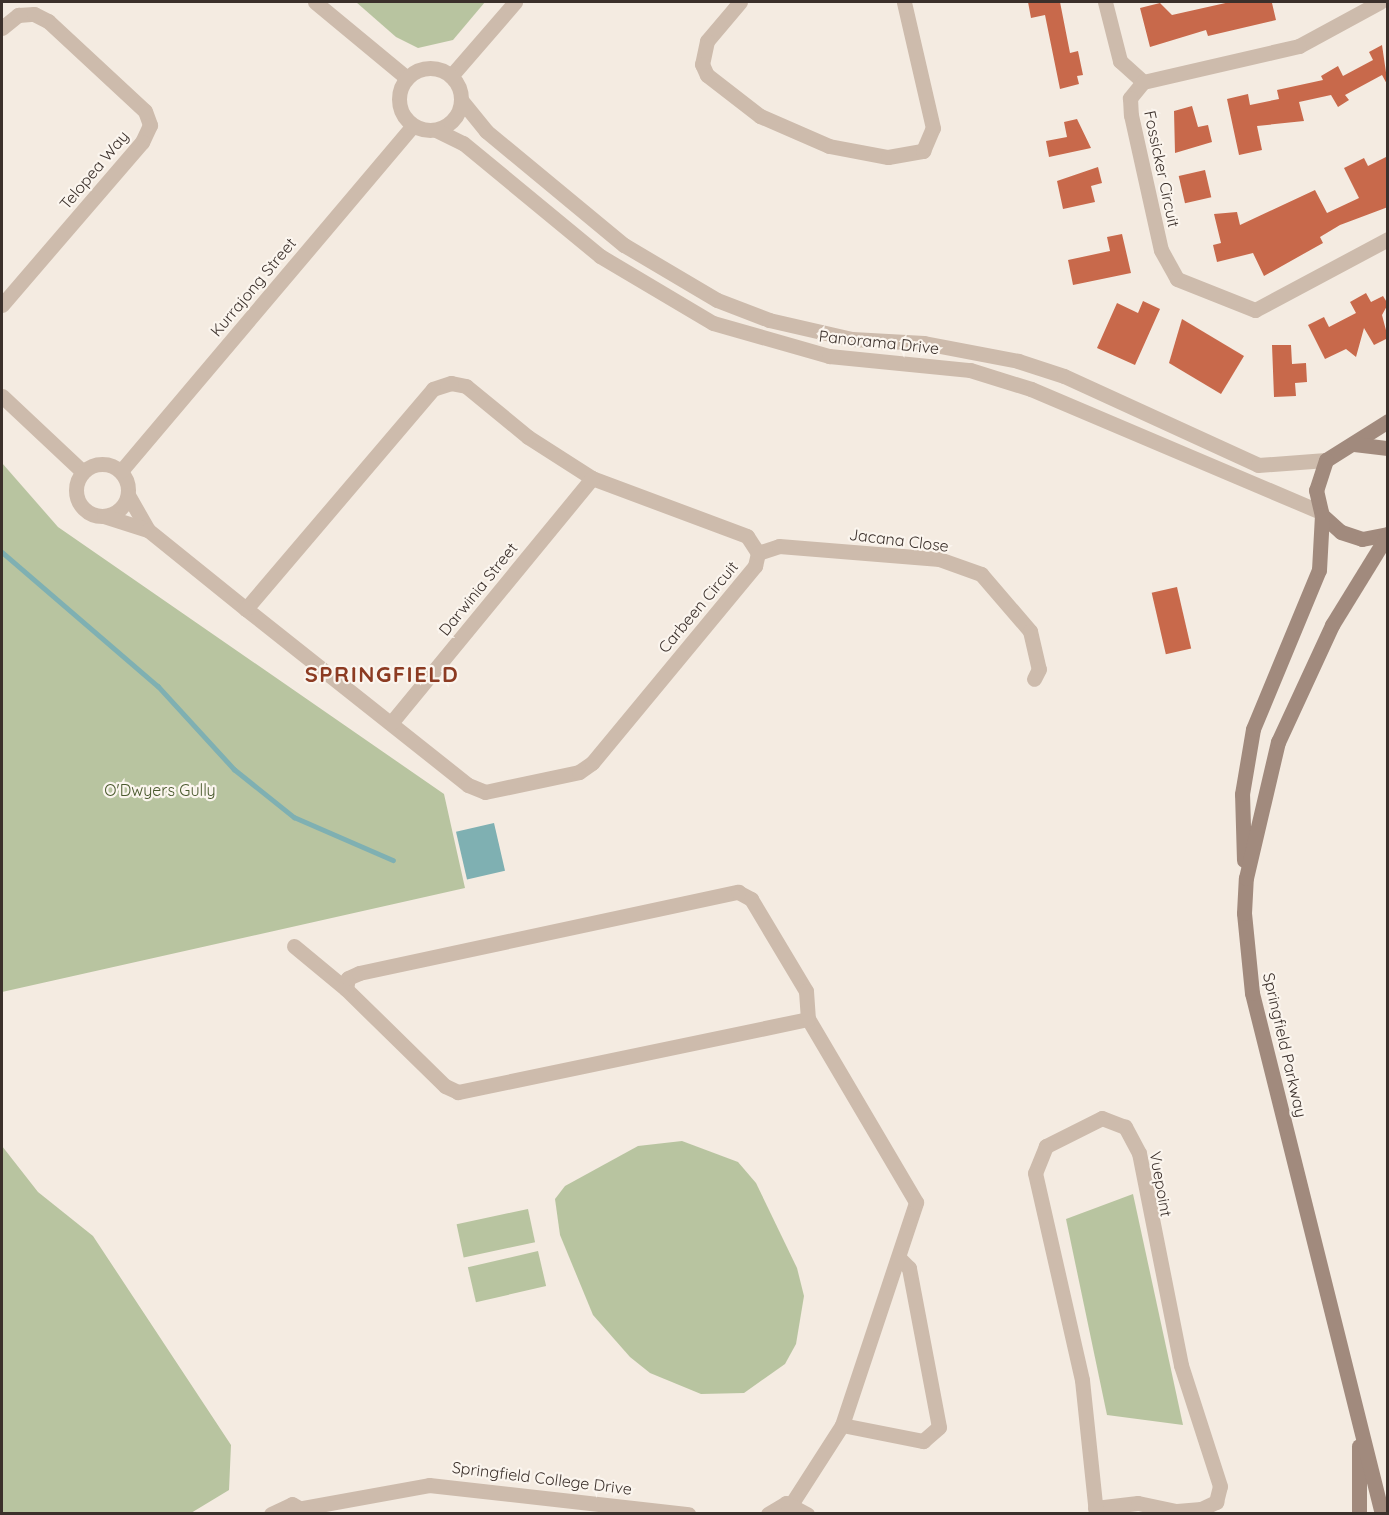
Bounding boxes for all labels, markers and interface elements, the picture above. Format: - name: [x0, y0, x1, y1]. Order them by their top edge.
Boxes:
- street label: Fossicker Circuit: [1140, 109, 1184, 229]
- street label: Telopea Way: [55, 127, 133, 213]
- street label: Kurrajong Street: [206, 234, 300, 340]
- street label: Panorama Drive: [818, 326, 940, 358]
- street label: Jacana Close: [848, 524, 950, 556]
- street label: Darwinia Street: [435, 539, 521, 639]
- street label: Carbeen Circuit: [654, 557, 742, 657]
- district label: SPRINGFIELD: [305, 662, 459, 688]
- park label: O'Dwyers Gully: [104, 780, 216, 800]
- street label: Springfield Parkway: [1259, 971, 1311, 1119]
- street label: Vuepoint: [1146, 1150, 1176, 1218]
- street label: Springfield College Drive: [451, 1457, 633, 1499]

